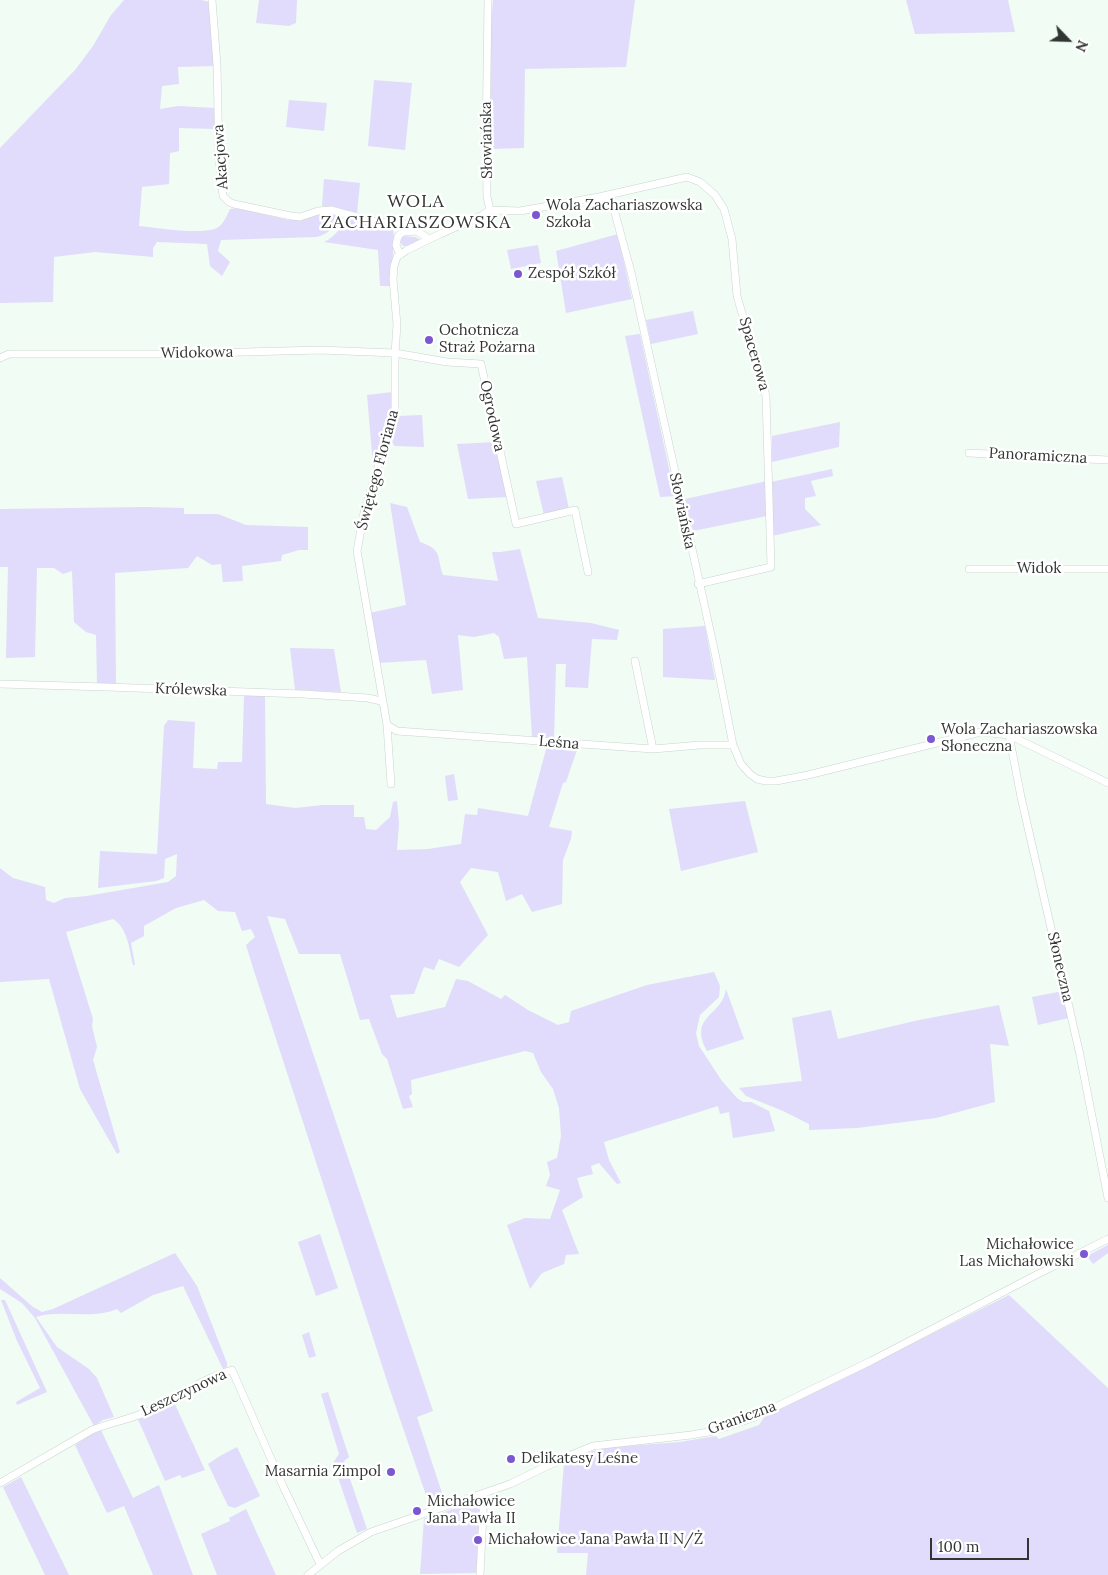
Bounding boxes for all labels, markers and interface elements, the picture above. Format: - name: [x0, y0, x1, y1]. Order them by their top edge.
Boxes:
- north arrow: [1043, 15, 1093, 65]
- text: N: [1071, 37, 1092, 55]
- street label: Słowiańska: [477, 101, 497, 179]
- street label: Akacjowa: [210, 124, 232, 190]
- district label: WOLA ZACHARIASZOWSKA: [319, 191, 513, 233]
- place label: Wola Zachariaszowska Szkoła: [546, 197, 703, 232]
- marker: Wola Zachariaszowska Szkoła: [530, 209, 542, 221]
- place label: Zespół Szkół: [528, 265, 616, 283]
- marker: Zespół Szkół: [512, 268, 524, 280]
- street label: Spacerowa: [735, 315, 773, 393]
- place label: Ochotnicza Straż Pożarna: [439, 322, 535, 357]
- marker: Ochotnicza Straż Pożarna: [423, 334, 435, 346]
- street label: Widokowa: [160, 343, 234, 363]
- street label: Ogrodowa: [476, 379, 508, 453]
- street label: Świętego Floriana: [353, 408, 403, 532]
- street label: Panoramiczna: [988, 444, 1088, 468]
- street label: Słowiańska: [665, 471, 699, 551]
- street label: Widok: [1017, 560, 1061, 578]
- street label: Królewska: [155, 680, 227, 700]
- place label: Wola Zachariaszowska Słoneczna: [941, 721, 1098, 756]
- street label: Leśna: [538, 733, 580, 753]
- marker: Wola Zachariaszowska Słoneczna: [925, 733, 937, 745]
- street label: Słoneczna: [1043, 930, 1077, 1004]
- place label: Michałowice Las Michałowski: [959, 1236, 1074, 1271]
- marker: Michałowice Las Michałowski: [1078, 1248, 1090, 1260]
- street label: Leszczynowa: [138, 1365, 230, 1421]
- street label: Graniczna: [705, 1397, 779, 1439]
- place label: Delikatesy Leśne: [521, 1450, 638, 1468]
- marker: Delikatesy Leśne: [505, 1453, 517, 1465]
- place label: Masarnia Zimpol: [265, 1463, 381, 1481]
- marker: Masarnia Zimpol: [385, 1466, 397, 1478]
- place label: Michałowice Jana Pawła II: [427, 1493, 516, 1528]
- marker: Michałowice Jana Pawła II: [411, 1505, 423, 1517]
- scale bar: [933, 1528, 1032, 1560]
- place label: Michałowice Jana Pawła II N/Ż: [488, 1531, 703, 1549]
- marker: Michałowice Jana Pawła II N/Ż: [472, 1534, 484, 1546]
- text: 100 m: [938, 1537, 979, 1556]

